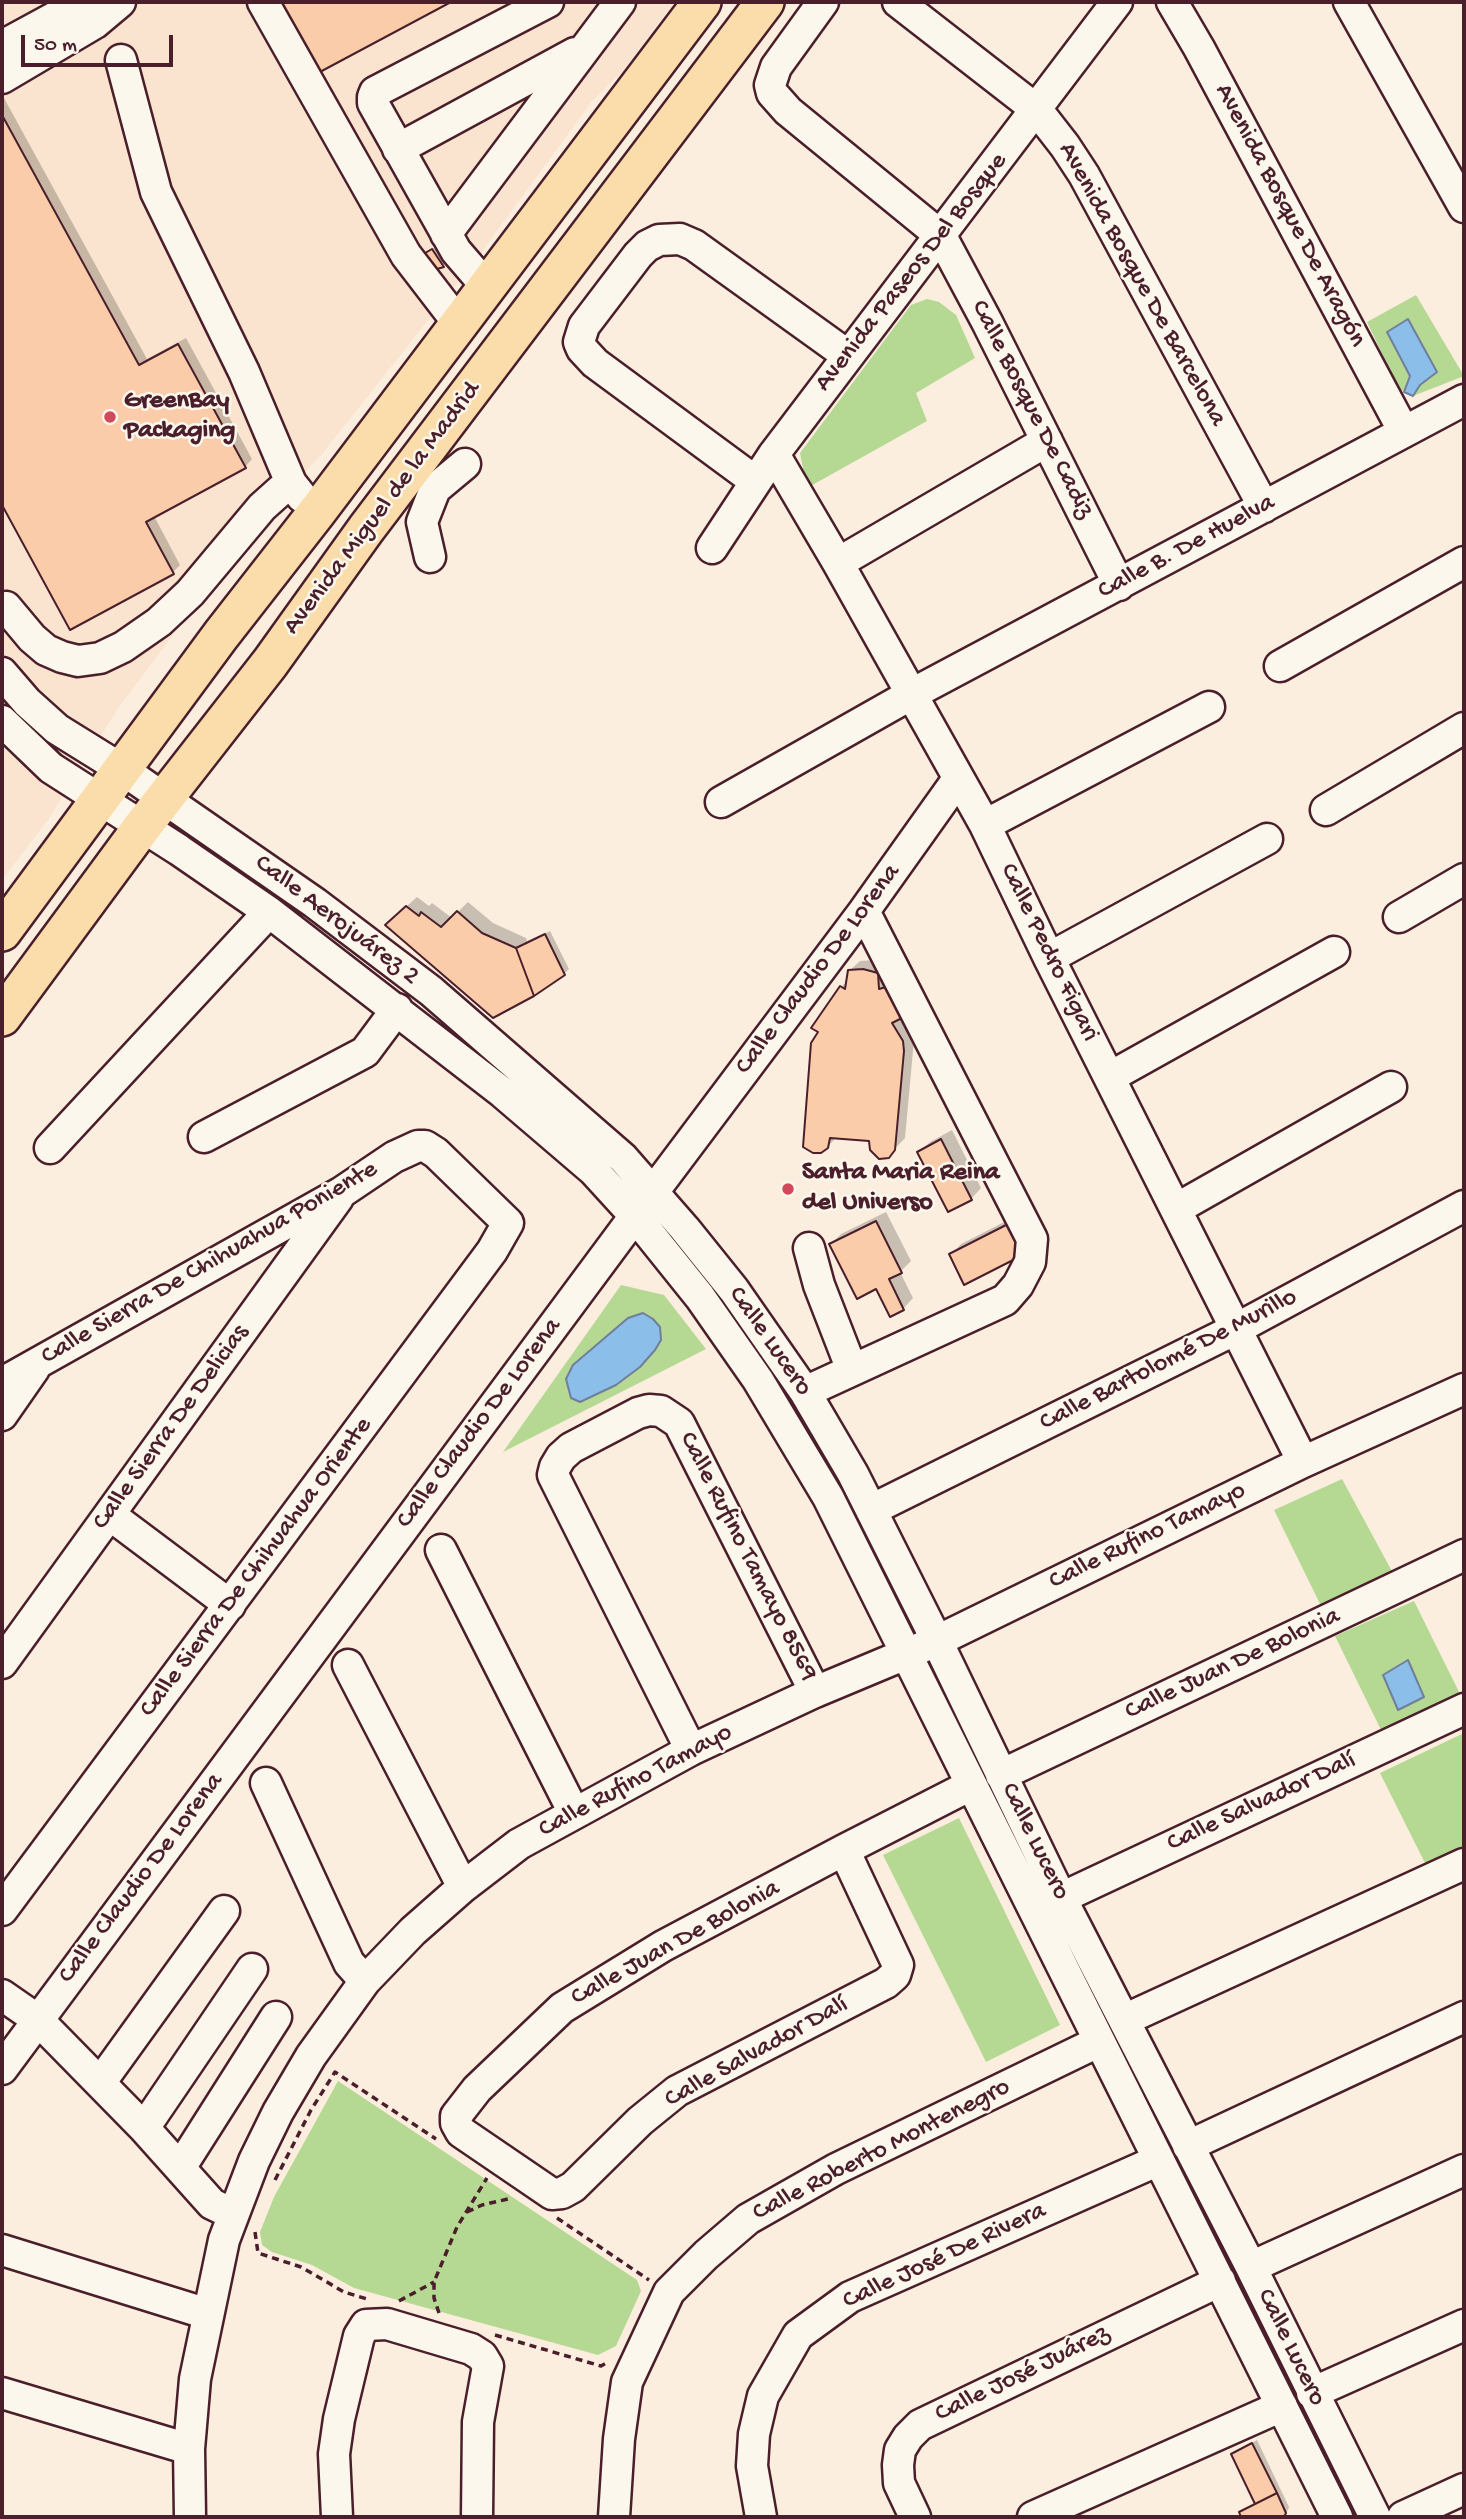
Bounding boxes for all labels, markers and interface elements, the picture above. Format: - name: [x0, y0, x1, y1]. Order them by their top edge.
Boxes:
- scale bar: [24, 21, 177, 65]
- text: 50 m: [34, 34, 77, 59]
- street label: Avenida Bosque De Aragón: [1206, 79, 1372, 353]
- street label: Avenida Bosque De Barcelona: [1050, 138, 1232, 432]
- street label: Avenida Paseos Del Bosque: [809, 147, 1015, 399]
- street label: Calle Bosque De Cadiz: [962, 296, 1100, 524]
- street label: Avenida Miguel de la Madrid: [278, 376, 488, 642]
- place label: GreenBay Packaging: [124, 386, 235, 448]
- marker: GreenBay Packaging: [102, 409, 118, 425]
- street label: Calle B. De Huelva: [1093, 488, 1281, 608]
- street label: Calle Aerojuárez 2: [247, 849, 425, 993]
- street label: Calle Claudio De Lorena: [730, 859, 908, 1081]
- street label: Calle Pedro Figari: [991, 859, 1105, 1047]
- street label: Calle Sierra De Chihuahua Poniente: [36, 1155, 384, 1373]
- place label: Santa Maria Reina del Universo: [802, 1158, 999, 1220]
- marker: Santa Maria Reina del Universo: [780, 1181, 796, 1197]
- street label: Calle Lucero: [720, 1281, 818, 1403]
- street label: Calle Bartolomé De Murillo: [1035, 1283, 1303, 1439]
- street label: Calle Claudio De Lorena: [391, 1313, 569, 1535]
- street label: Calle Sierra De Delicias: [87, 1319, 257, 1537]
- street label: Calle Sierra De Chihuahua Oriente: [134, 1412, 380, 1724]
- street label: Calle Rufino Tamayo 8569: [671, 1427, 823, 1687]
- street label: Calle Rufino Tamayo: [1045, 1476, 1251, 1598]
- street label: Calle Juan De Bolonia: [1121, 1602, 1345, 1728]
- street label: Calle Rufino Tamayo: [534, 1718, 738, 1846]
- street label: Calle Salvador Dalí: [1163, 1746, 1361, 1860]
- street label: Calle Claudio De Lorena: [53, 1768, 231, 1990]
- street label: Calle Lucero: [992, 1778, 1076, 1906]
- street label: Calle Juan De Bolonia: [566, 1874, 786, 2014]
- street label: Calle Salvador Dalí: [660, 1990, 854, 2116]
- street label: Calle Roberto Montenegro: [748, 2073, 1016, 2229]
- street label: Calle José De Rivera: [839, 2196, 1051, 2318]
- street label: Calle Lucero: [1248, 2284, 1332, 2412]
- street label: Calle José Juárez: [931, 2319, 1115, 2431]

